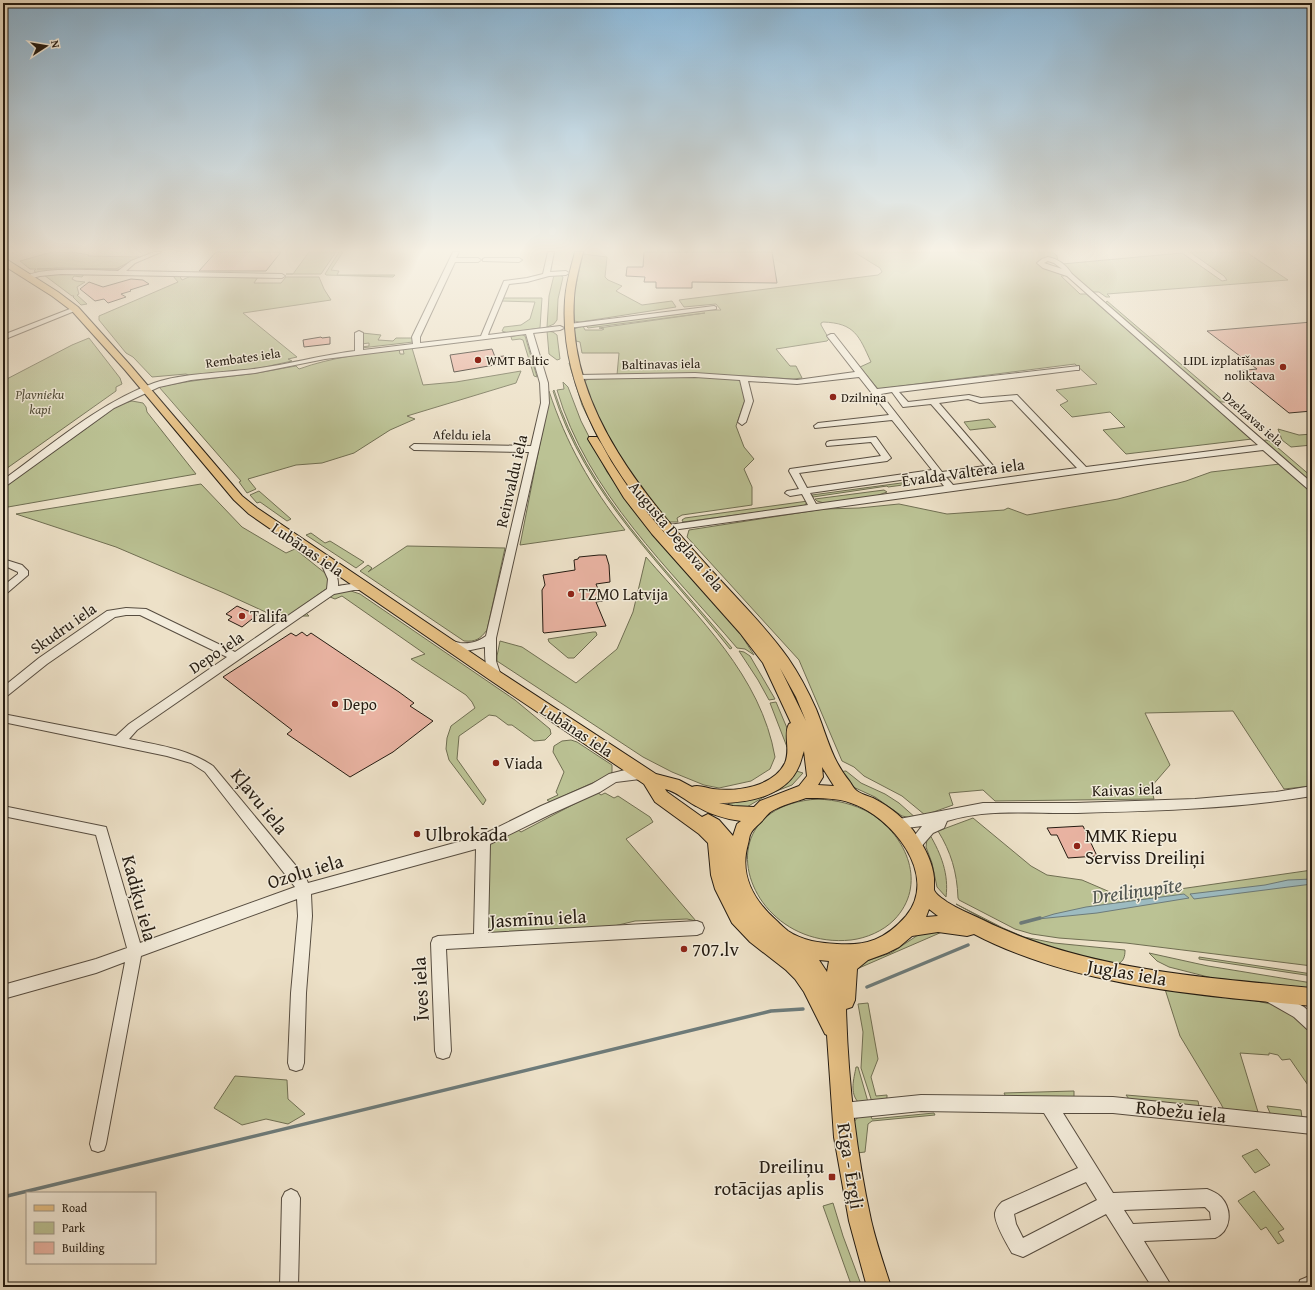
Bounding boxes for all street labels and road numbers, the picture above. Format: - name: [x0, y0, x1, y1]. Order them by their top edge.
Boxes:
- street label: Rembates iela: [204, 343, 282, 373]
- street label: Baltinavas iela: [622, 354, 701, 374]
- street label: Dzelzavas iela: [1219, 387, 1288, 451]
- street label: Afeldu iela: [433, 425, 492, 445]
- street label: Reinvaldu iela: [489, 432, 533, 530]
- street label: Ēvalda Valtera iela: [900, 451, 1026, 492]
- street label: Augusta Deglava iela: [624, 475, 731, 597]
- street label: Lubānas iela: [267, 516, 349, 582]
- street label: Skudru iela: [25, 596, 101, 660]
- street label: Depo iela: [184, 625, 249, 679]
- street label: Lubānas iela: [536, 697, 619, 763]
- street label: Kļavu iela: [225, 762, 295, 840]
- street label: Kaivas iela: [1091, 776, 1163, 802]
- street label: Ozolu iela: [264, 846, 346, 896]
- street label: Kadiķu iela: [115, 852, 165, 944]
- street label: Jasmīnu iela: [487, 901, 587, 935]
- street label: Juglas iela: [1083, 951, 1169, 993]
- street label: Īves iela: [404, 956, 436, 1022]
- street label: Robežu iela: [1134, 1092, 1228, 1130]
- street label: Rīga - Ērgļi: [830, 1121, 872, 1211]

